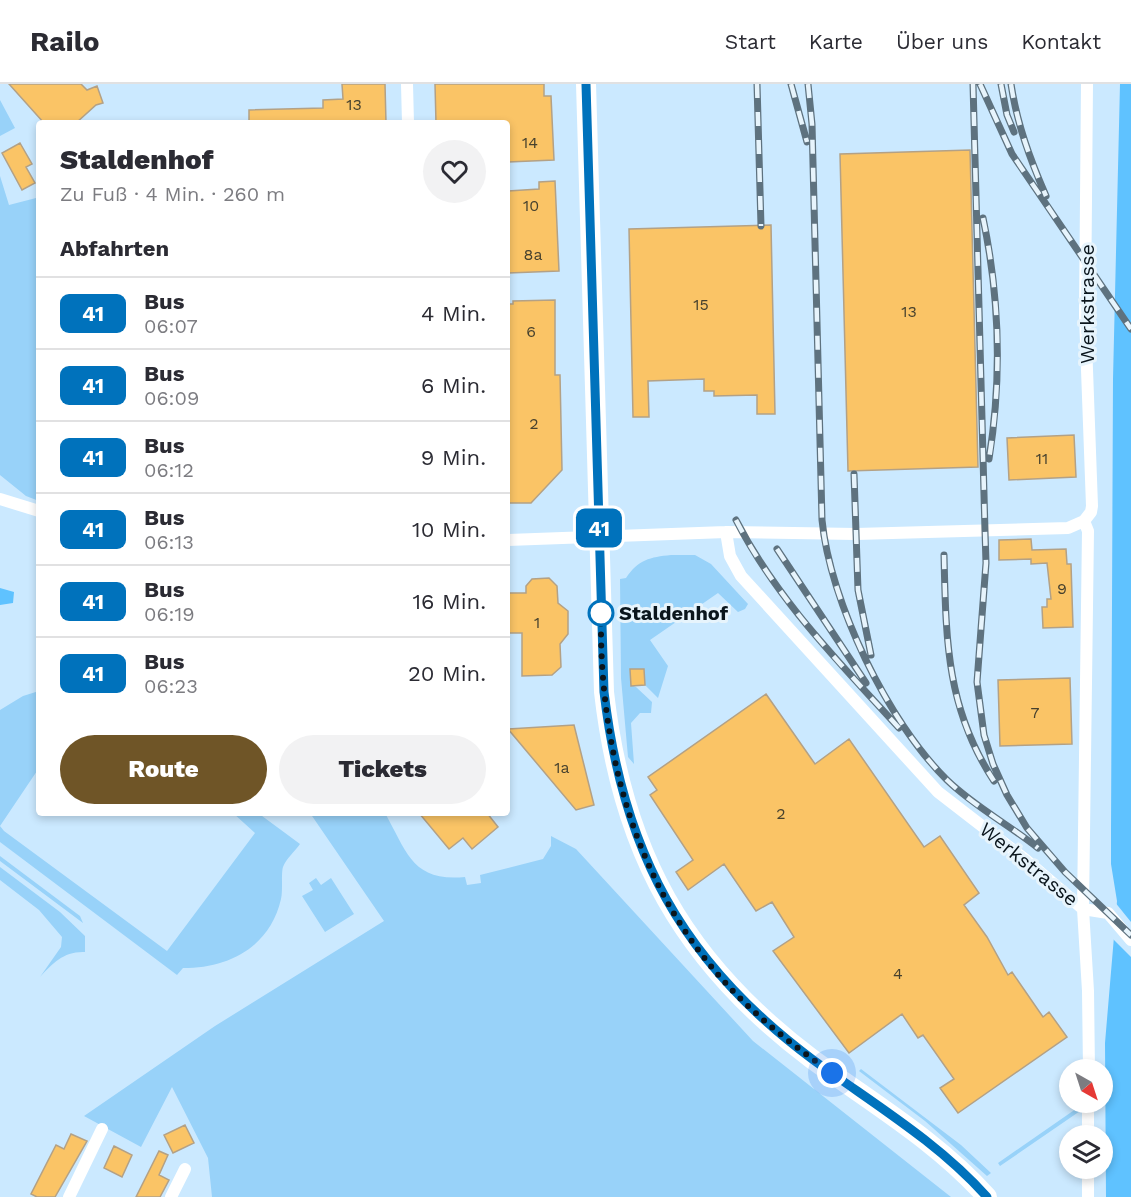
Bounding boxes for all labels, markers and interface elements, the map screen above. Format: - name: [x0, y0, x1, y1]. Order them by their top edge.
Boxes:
- text: Railo: [30, 25, 100, 58]
- text: Start: [725, 29, 776, 54]
- text: Karte: [809, 29, 863, 54]
- text: Über uns: [896, 29, 988, 54]
- text: Kontakt: [1021, 29, 1101, 54]
- house number: 13: [346, 95, 362, 114]
- house number: 14: [522, 133, 538, 152]
- button: heart: [423, 140, 486, 203]
- text: Staldenhof: [60, 143, 214, 176]
- text: Zu Fuß · 4 Min. · 260 m: [60, 182, 285, 206]
- house number: 10: [523, 196, 539, 215]
- text: Abfahrten: [60, 236, 169, 261]
- street label: Werkstrasse: [1075, 244, 1099, 364]
- house number: 8a: [524, 245, 542, 264]
- text: Bus: [144, 289, 184, 314]
- house number: 15: [693, 295, 709, 314]
- text: 41: [82, 301, 104, 326]
- text: 4 Min.: [421, 301, 486, 326]
- house number: 13: [901, 302, 917, 321]
- text: 06:07: [144, 314, 198, 338]
- house number: 6: [526, 322, 536, 341]
- text: Bus: [144, 361, 184, 386]
- text: 41: [82, 373, 104, 398]
- text: 6 Min.: [421, 373, 486, 398]
- text: 06:09: [144, 386, 199, 410]
- house number: 2: [529, 414, 539, 433]
- text: Bus: [144, 433, 184, 458]
- text: 41: [82, 445, 104, 470]
- text: 9 Min.: [421, 445, 486, 470]
- house number: 11: [1036, 449, 1048, 468]
- text: 06:12: [144, 458, 194, 482]
- text: Bus: [144, 505, 184, 530]
- line badge: 41: [572, 508, 626, 548]
- text: 41: [588, 516, 610, 541]
- text: 41: [82, 517, 104, 542]
- text: 10 Min.: [412, 517, 486, 542]
- text: 06:13: [144, 530, 194, 554]
- text: Bus: [144, 577, 184, 602]
- house number: 9: [1057, 579, 1067, 598]
- text: 41: [82, 589, 104, 614]
- text: 16 Min.: [412, 589, 486, 614]
- marker: Staldenhof: [588, 600, 614, 626]
- place label: Staldenhof: [619, 601, 729, 625]
- text: 06:19: [144, 602, 195, 626]
- house number: 1: [534, 613, 540, 632]
- text: Bus: [144, 649, 184, 674]
- text: 41: [82, 661, 104, 686]
- text: 20 Min.: [408, 661, 486, 686]
- text: 06:23: [144, 674, 198, 698]
- house number: 7: [1031, 703, 1040, 722]
- button: Route: [60, 735, 267, 804]
- button: Tickets: [279, 735, 486, 804]
- house number: 1a: [554, 758, 570, 777]
- house number: 2: [776, 804, 786, 823]
- street label: Werkstrasse: [975, 817, 1083, 911]
- house number: 4: [893, 964, 903, 983]
- your location: [817, 1058, 847, 1088]
- north arrow: [1059, 1059, 1113, 1113]
- map controls: [1059, 1059, 1113, 1179]
- button: layers: [1059, 1125, 1113, 1179]

